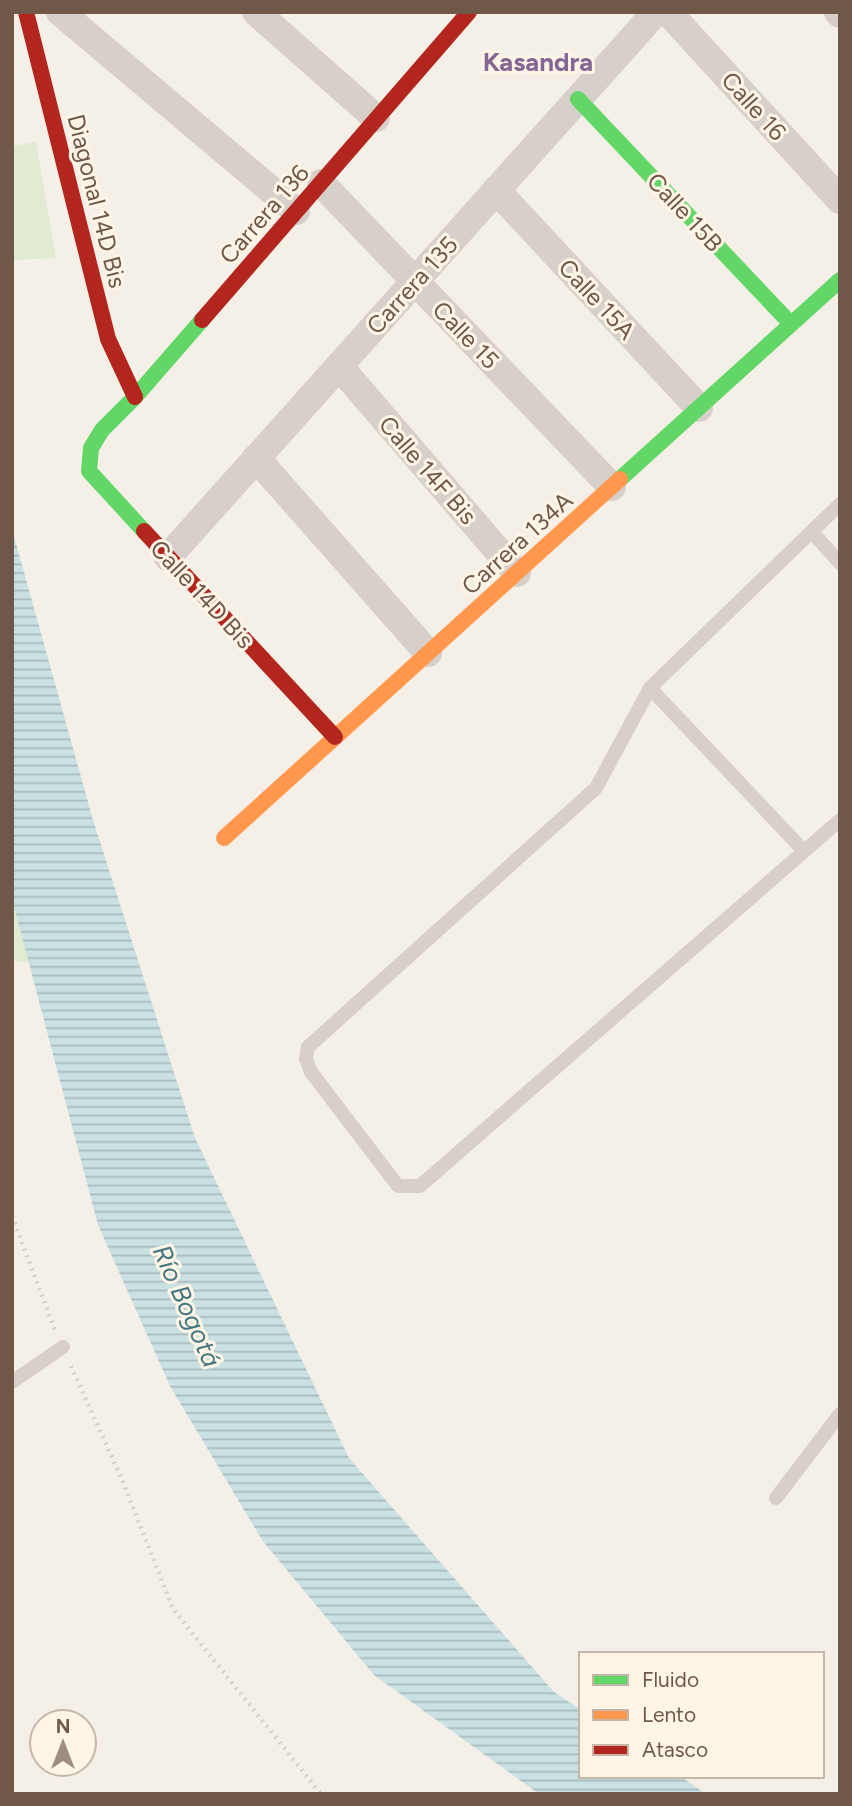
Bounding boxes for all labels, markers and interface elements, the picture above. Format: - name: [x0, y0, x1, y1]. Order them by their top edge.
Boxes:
- district label: Kasandra: [483, 46, 593, 78]
- street label: Calle 16: [716, 66, 792, 146]
- street label: Diagonal 14D Bis: [61, 111, 133, 291]
- street label: Carrera 136: [213, 159, 315, 269]
- street label: Calle 15B: [641, 166, 729, 258]
- street label: Carrera 135: [360, 230, 464, 340]
- street label: Calle 15A: [553, 253, 642, 346]
- street label: Calle 15: [427, 295, 505, 375]
- street label: Calle 14F Bis: [373, 410, 483, 530]
- street label: Carrera 134A: [456, 485, 579, 600]
- street label: Calle 14D Bis: [144, 534, 260, 654]
- water label: Río Bogotá: [146, 1240, 228, 1372]
- legend: [579, 1652, 824, 1778]
- text: Fluido: [642, 1667, 699, 1692]
- text: Lento: [642, 1702, 696, 1727]
- north arrow: [28, 1708, 98, 1778]
- text: N: [56, 1715, 70, 1738]
- text: Atasco: [642, 1737, 708, 1762]

